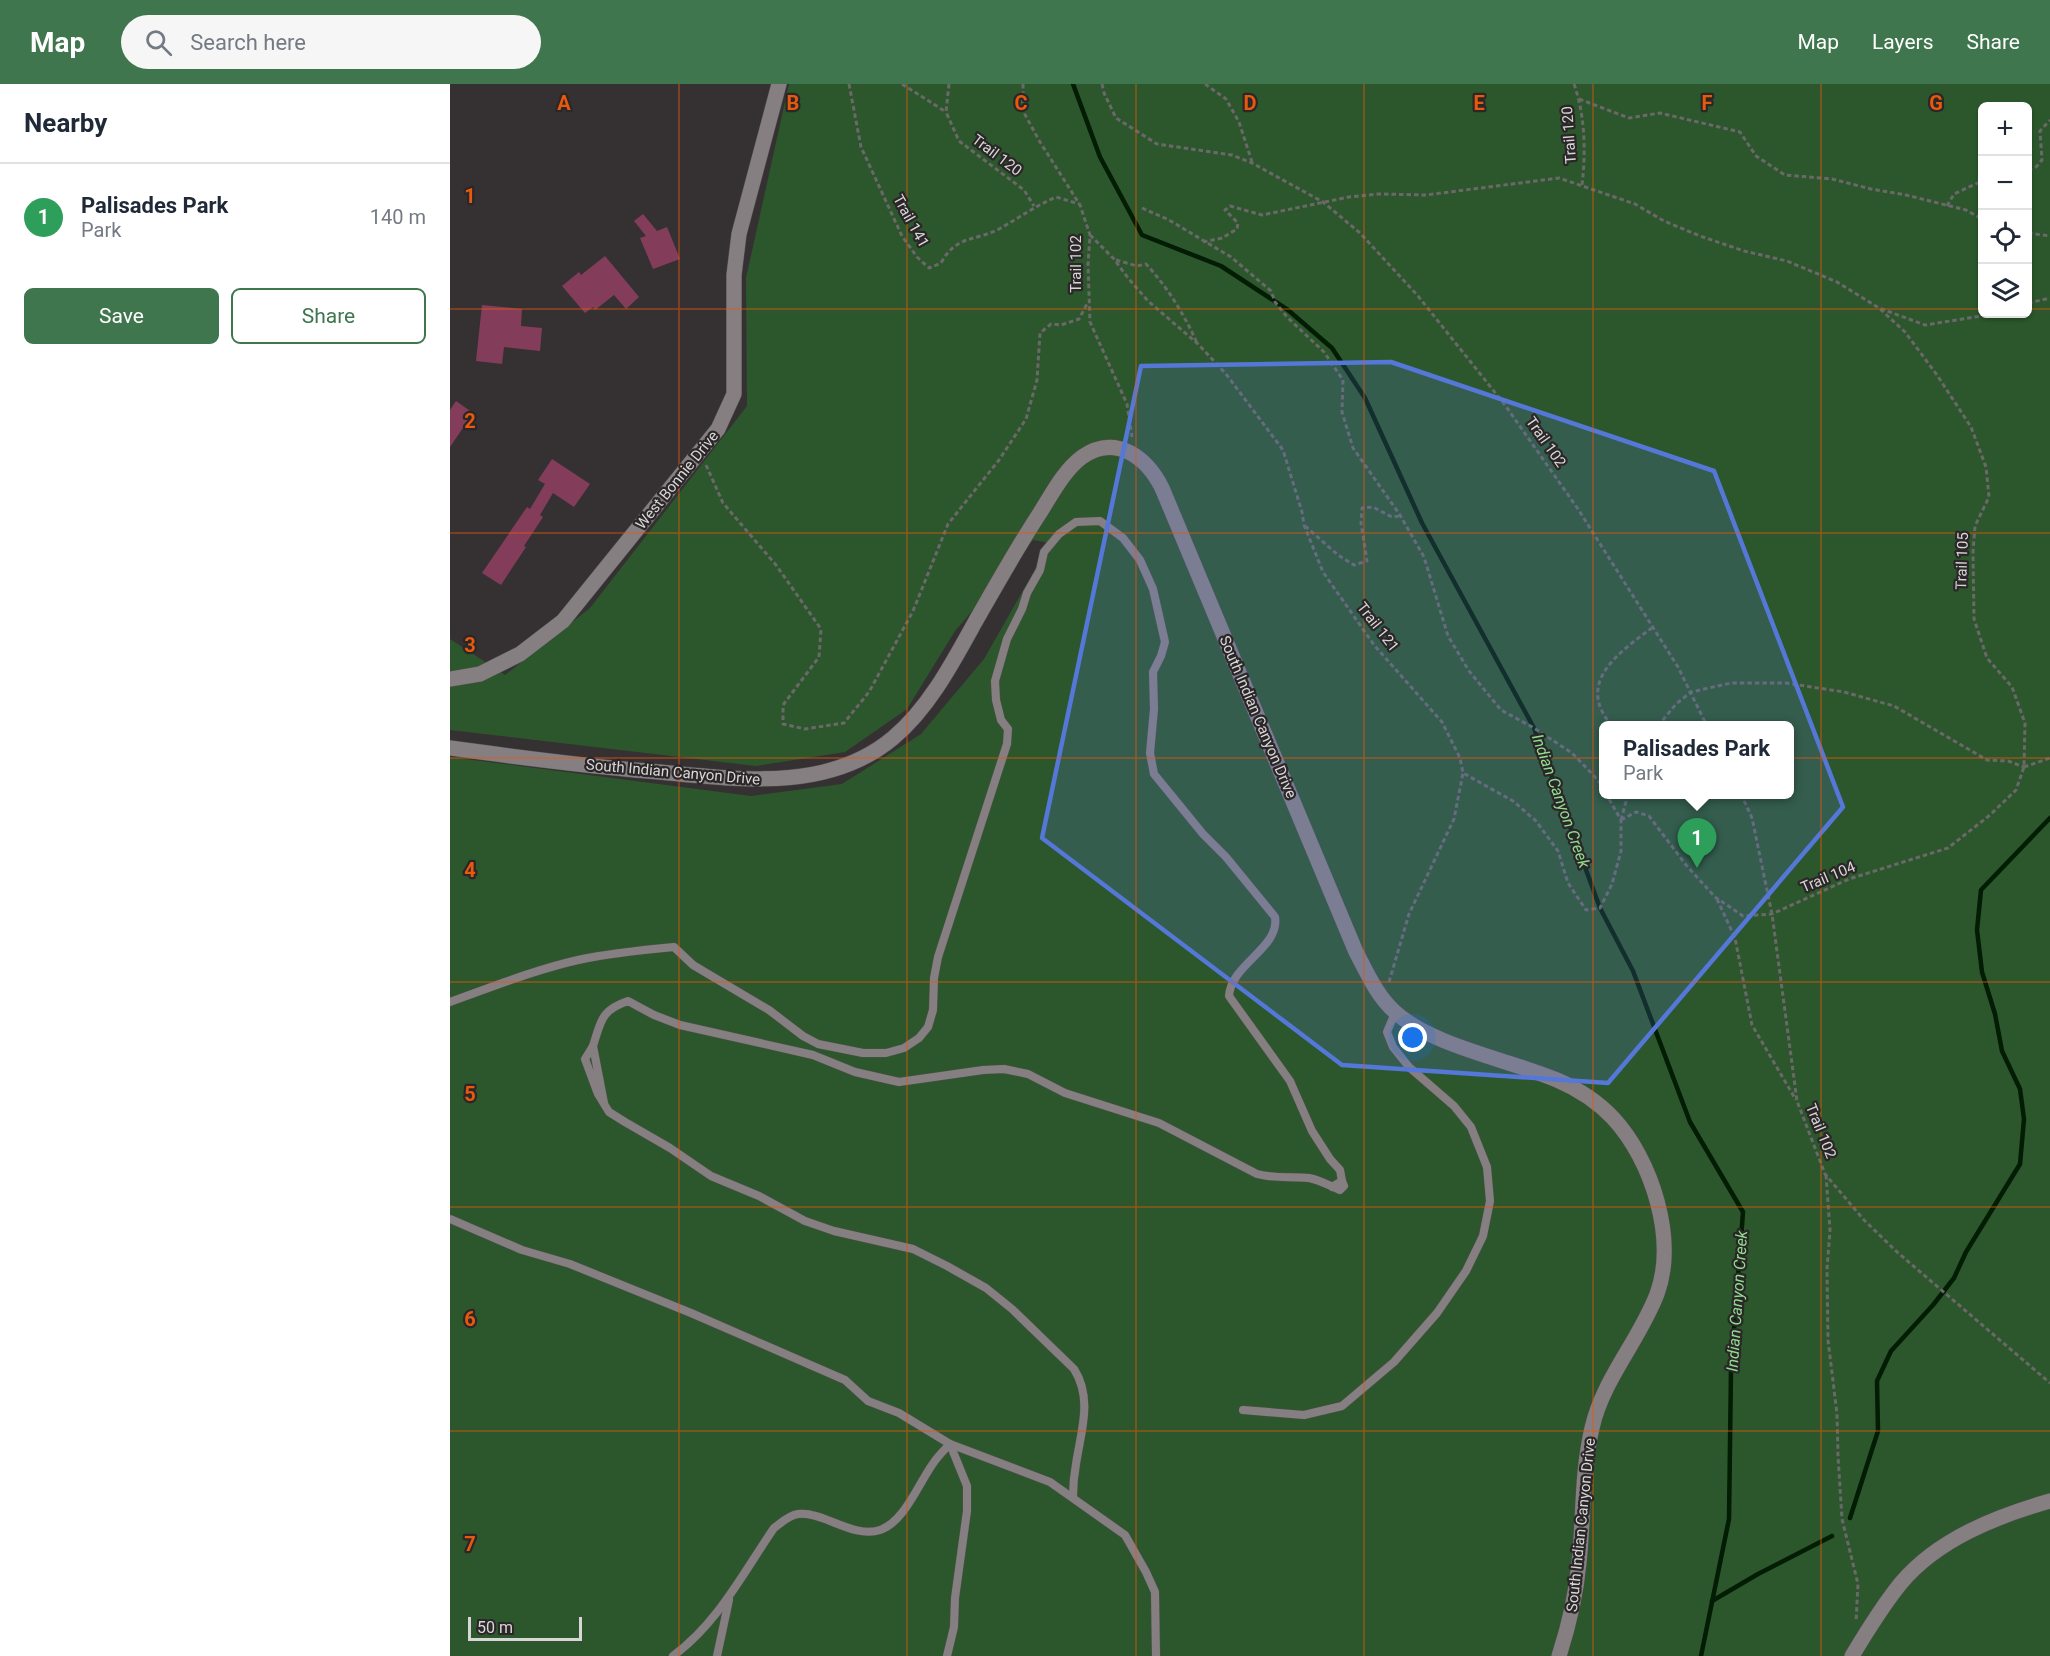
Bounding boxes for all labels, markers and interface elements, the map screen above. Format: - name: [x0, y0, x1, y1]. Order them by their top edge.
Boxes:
- search box: [121, 15, 541, 69]
- text: Map: [30, 26, 85, 59]
- icon: search: [142, 26, 175, 59]
- text: Search here: [190, 30, 306, 55]
- text: Map: [1797, 30, 1839, 54]
- text: Layers: [1872, 30, 1933, 54]
- text: Share: [1966, 30, 2020, 54]
- text: A: [557, 91, 571, 115]
- text: B: [787, 91, 799, 115]
- text: C: [1014, 91, 1028, 115]
- text: D: [1244, 91, 1257, 115]
- text: E: [1473, 91, 1485, 115]
- text: F: [1702, 91, 1713, 115]
- text: G: [1929, 91, 1943, 115]
- map controls: [1978, 102, 2032, 318]
- button: +: [1978, 102, 2032, 156]
- street label: Trail 120: [1558, 106, 1580, 164]
- text: Nearby: [24, 108, 107, 138]
- street label: Trail 120: [969, 130, 1025, 180]
- button: −: [1978, 156, 2032, 210]
- text: 1: [464, 184, 476, 208]
- street label: Trail 141: [889, 191, 933, 251]
- text: Palisades Park: [81, 193, 228, 218]
- text: 1: [38, 205, 49, 229]
- text: 140 m: [370, 205, 426, 229]
- button: locate: [1978, 210, 2032, 264]
- text: Park: [81, 218, 121, 242]
- street label: Trail 102: [1067, 235, 1085, 293]
- button: layers: [1978, 264, 2032, 318]
- button: Save: [24, 288, 219, 344]
- button: Share: [231, 288, 426, 344]
- text: 2: [464, 409, 476, 433]
- street label: Trail 102: [1522, 413, 1570, 471]
- street label: West Bonnie Drive: [632, 427, 722, 533]
- street label: Trail 105: [1952, 532, 1972, 590]
- street label: Trail 121: [1353, 599, 1403, 655]
- text: 3: [464, 633, 476, 657]
- street label: South Indian Canyon Drive: [1216, 633, 1300, 801]
- popup: [1599, 721, 1794, 799]
- water label: Indian Canyon Creek: [1528, 731, 1595, 872]
- text: Palisades Park: [1623, 736, 1770, 761]
- street label: South Indian Canyon Drive: [585, 755, 761, 789]
- text: Park: [1623, 761, 1663, 785]
- pin: 1: [1678, 818, 1716, 868]
- street label: Trail 104: [1798, 857, 1859, 897]
- text: 4: [464, 858, 476, 882]
- your location: [1398, 1023, 1427, 1052]
- text: 5: [464, 1082, 476, 1106]
- street label: Trail 102: [1802, 1101, 1840, 1161]
- water label: Indian Canyon Creek: [1723, 1229, 1751, 1372]
- text: 6: [464, 1307, 476, 1331]
- street label: South Indian Canyon Drive: [1563, 1437, 1599, 1613]
- text: 7: [464, 1532, 476, 1556]
- scale bar: [468, 1614, 582, 1642]
- text: 50 m: [477, 1618, 513, 1637]

